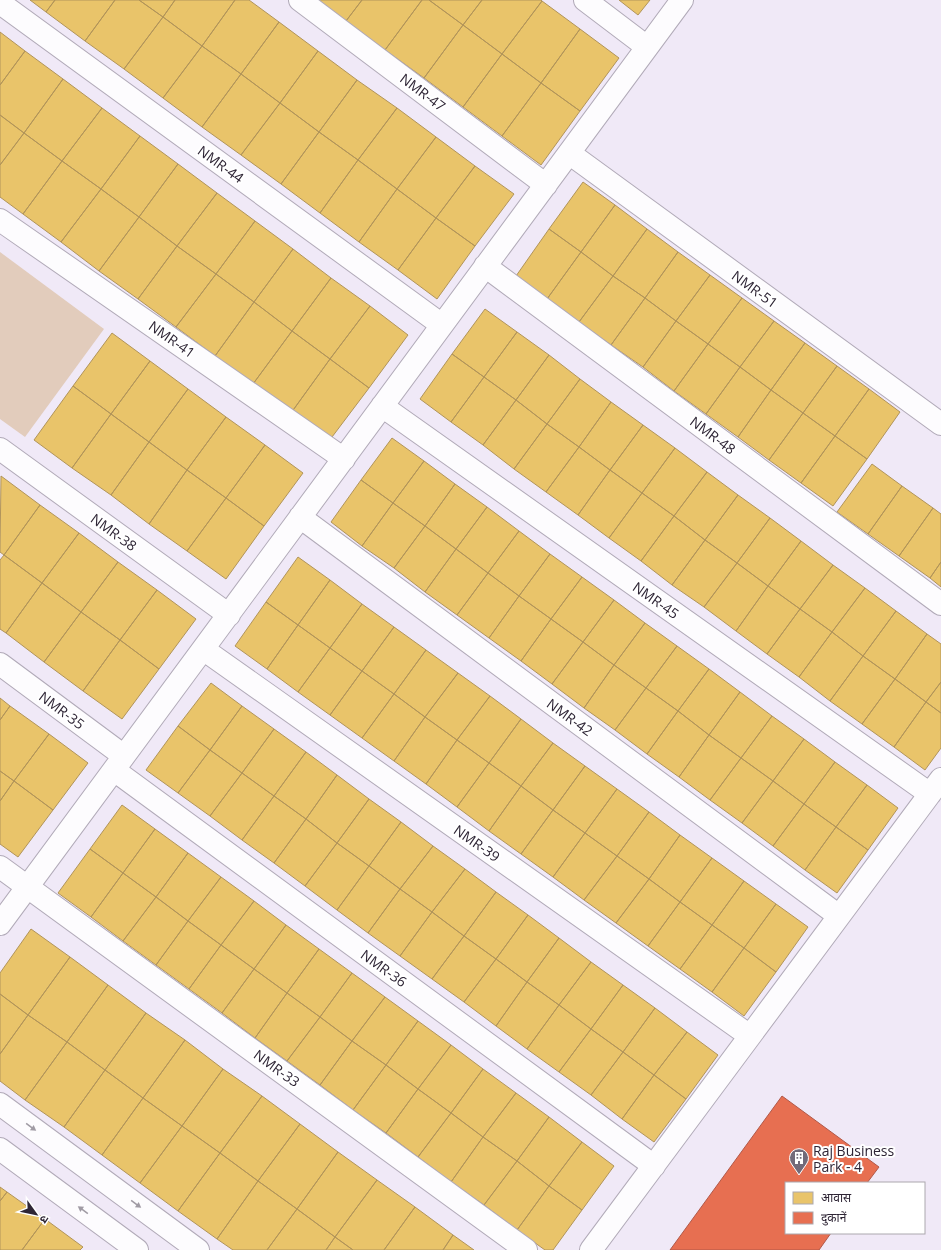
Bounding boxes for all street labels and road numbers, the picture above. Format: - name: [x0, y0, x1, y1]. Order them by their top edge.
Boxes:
- street label: NMR-47: [396, 69, 450, 115]
- street label: NMR-44: [194, 141, 248, 187]
- street label: NMR-51: [728, 266, 782, 312]
- street label: NMR-41: [145, 316, 199, 362]
- street label: NMR-48: [686, 412, 740, 458]
- street label: NMR-38: [87, 509, 141, 555]
- street label: NMR-45: [629, 577, 683, 623]
- street label: NMR-35: [35, 687, 89, 733]
- street label: NMR-42: [543, 694, 597, 740]
- street label: NMR-39: [450, 820, 504, 866]
- street label: NMR-36: [357, 945, 411, 991]
- street label: NMR-33: [250, 1045, 304, 1091]

